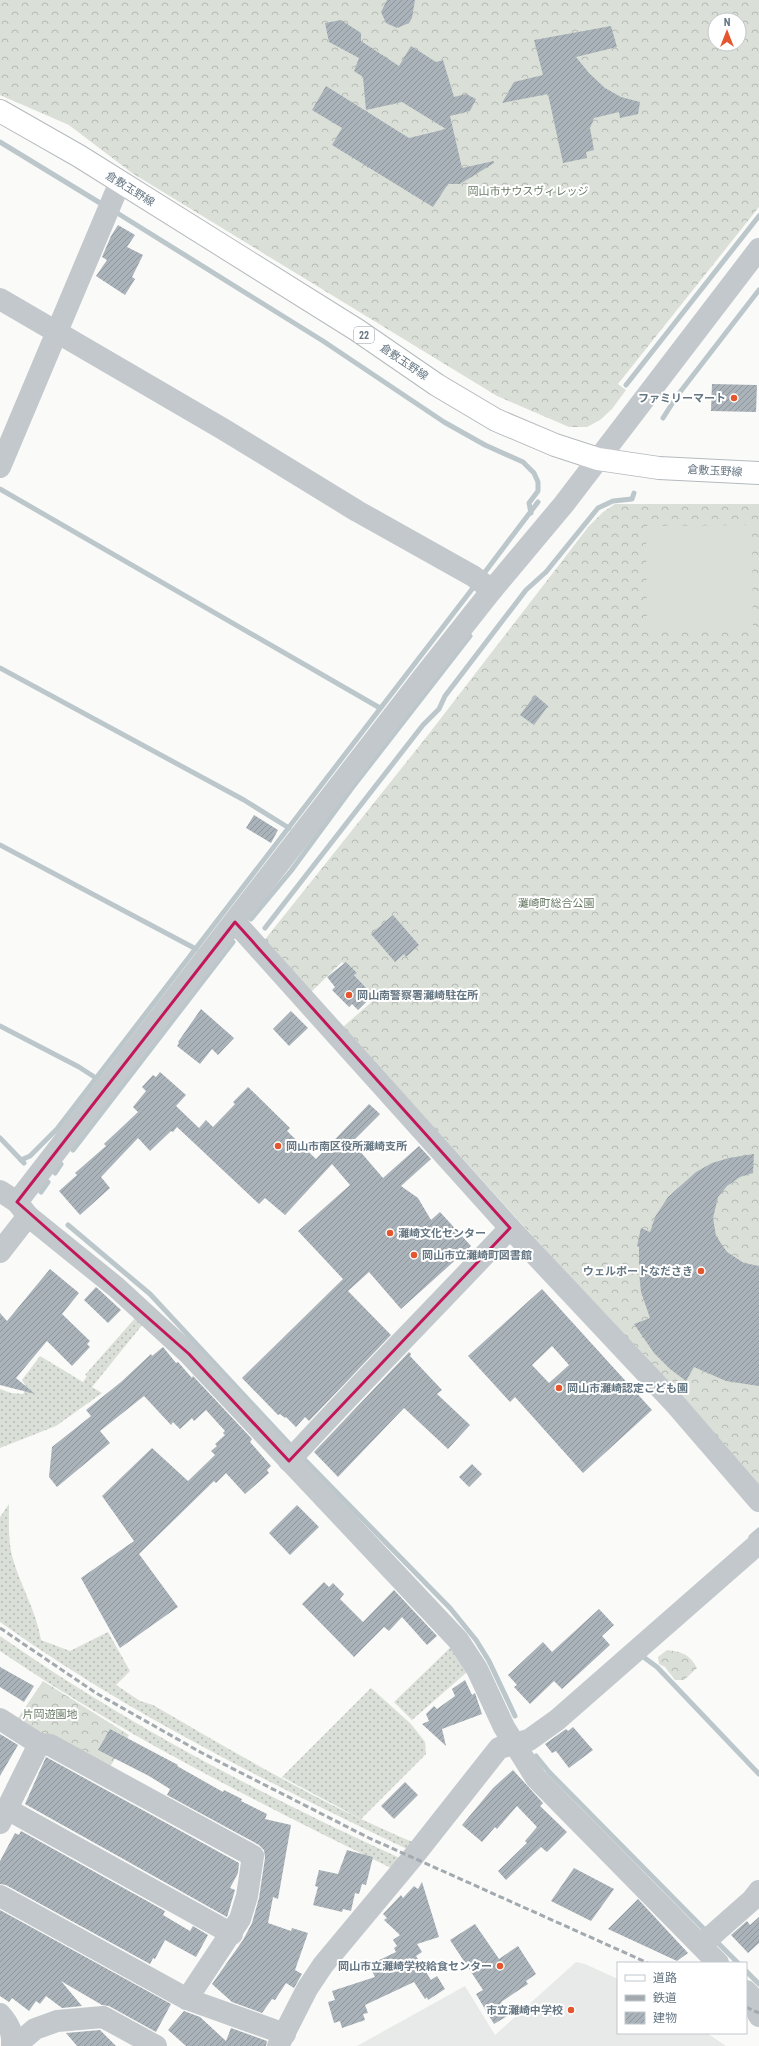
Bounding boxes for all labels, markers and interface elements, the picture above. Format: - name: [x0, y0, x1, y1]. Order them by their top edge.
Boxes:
- north arrow: [707, 12, 747, 52]
- text: N: [724, 16, 731, 29]
- street label: 倉敷玉野線: [103, 169, 157, 209]
- park label: 岡山市サウスヴィレッジ: [468, 185, 589, 198]
- road number: 22: [354, 327, 374, 343]
- street label: 倉敷玉野線: [378, 341, 430, 383]
- place label: ファミリーマート: [638, 392, 726, 405]
- marker: ファミリーマート: [729, 393, 739, 403]
- street label: 倉敷玉野線: [687, 463, 743, 479]
- park label: 灘崎町総合公園: [518, 897, 595, 910]
- place label: 岡山南警察署灘崎駐在所: [357, 989, 478, 1002]
- marker: 岡山南警察署灘崎駐在所: [344, 990, 354, 1000]
- place label: 岡山市南区役所灘崎支所: [286, 1140, 407, 1153]
- marker: 岡山市南区役所灘崎支所: [273, 1141, 283, 1151]
- place label: 灘崎文化センター: [398, 1227, 486, 1240]
- marker: 灘崎文化センター: [385, 1228, 395, 1238]
- place label: 岡山市立灘崎町図書館: [422, 1249, 532, 1262]
- marker: 岡山市立灘崎町図書館: [409, 1250, 419, 1260]
- place label: ウェルポートなださき: [583, 1265, 693, 1278]
- marker: ウェルポートなださき: [696, 1266, 706, 1276]
- place label: 岡山市灘崎認定こども園: [567, 1382, 688, 1395]
- marker: 岡山市灘崎認定こども園: [554, 1383, 564, 1393]
- park label: 片岡遊園地: [23, 1708, 78, 1721]
- place label: 岡山市立灘崎学校給食センター: [338, 1960, 492, 1973]
- marker: 岡山市立灘崎学校給食センター: [495, 1961, 505, 1971]
- legend: [617, 1962, 747, 2034]
- text: 道路: [653, 1971, 677, 1985]
- text: 鉄道: [653, 1991, 677, 2005]
- place label: 市立灘崎中学校: [486, 2004, 563, 2017]
- marker: 市立灘崎中学校: [566, 2005, 576, 2015]
- text: 建物: [653, 2011, 677, 2025]

